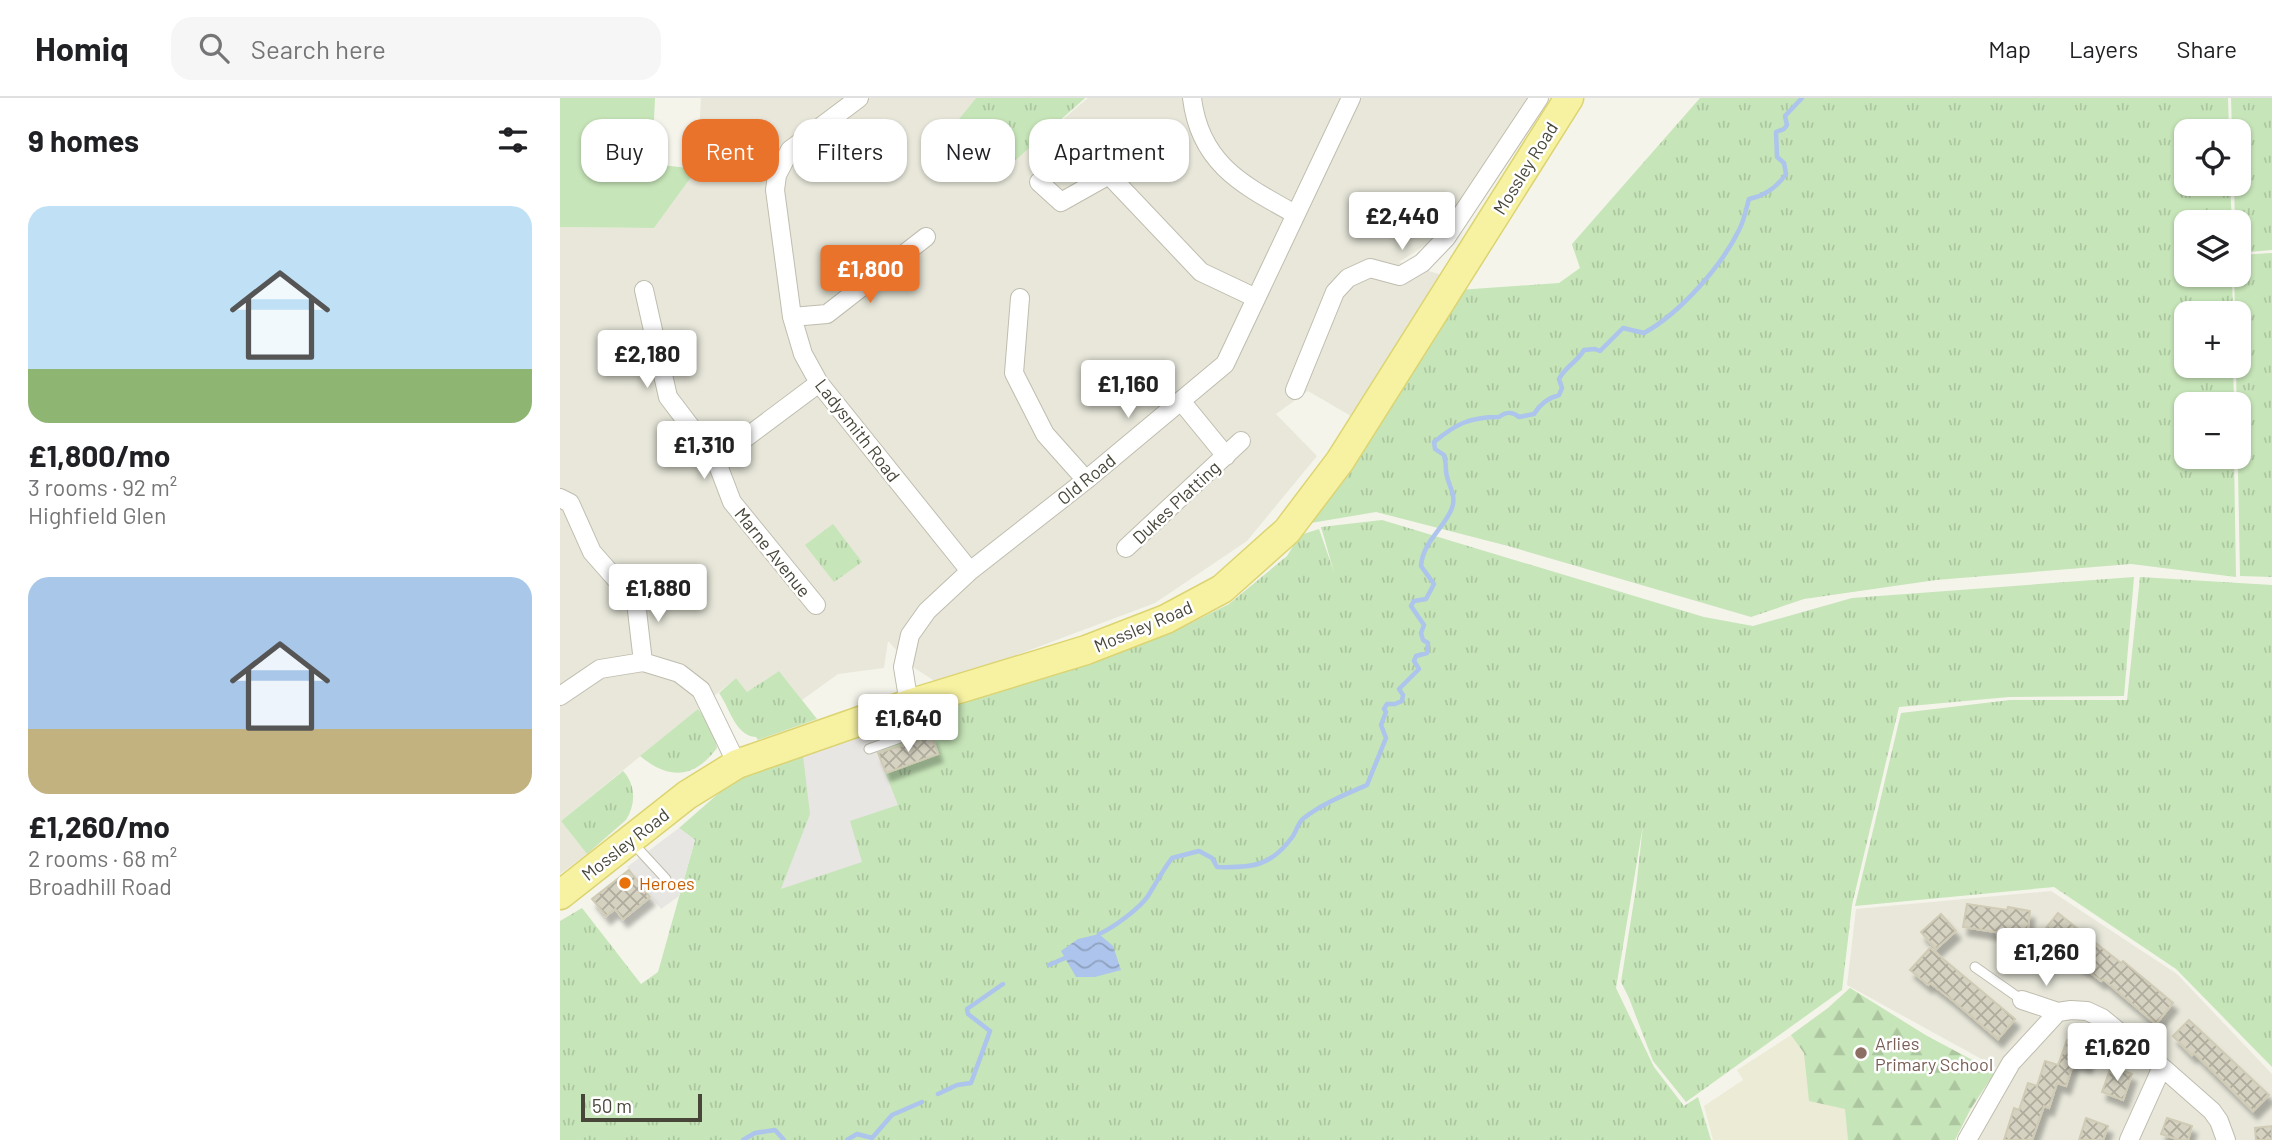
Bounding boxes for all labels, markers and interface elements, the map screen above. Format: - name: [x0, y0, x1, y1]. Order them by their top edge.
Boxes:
- search box: [171, 17, 661, 80]
- text: Homiq: [35, 28, 129, 68]
- icon: search: [195, 29, 233, 67]
- text: Search here: [251, 33, 386, 64]
- text: Map: [1988, 34, 2031, 63]
- text: Layers: [2069, 34, 2138, 63]
- text: Share: [2176, 34, 2237, 63]
- street label: Mossley Road: [1488, 118, 1562, 218]
- chip: Buy: [581, 119, 668, 182]
- chip: Rent: [682, 119, 779, 182]
- chip: Filters: [793, 119, 907, 182]
- chip: New: [921, 119, 1015, 182]
- chip: Apartment: [1029, 119, 1189, 182]
- map controls: [2174, 119, 2251, 469]
- button: locate: [2174, 119, 2251, 196]
- icon: filters: [494, 121, 532, 159]
- text: 9 homes: [28, 122, 139, 158]
- pin: £2,440: [1345, 192, 1459, 252]
- text: £2,440: [1365, 201, 1439, 229]
- button: layers: [2174, 210, 2251, 287]
- pin: £1,800: [813, 246, 927, 305]
- icon: home: [217, 252, 343, 378]
- text: £1,800: [837, 254, 904, 282]
- button: +: [2174, 301, 2251, 378]
- pin: £2,180: [590, 330, 704, 390]
- text: £2,180: [614, 339, 680, 367]
- pin: £1,160: [1071, 360, 1185, 420]
- text: £1,160: [1097, 369, 1159, 397]
- street label: Ladysmith Road: [811, 374, 905, 486]
- button: −: [2174, 392, 2251, 469]
- pin: £1,310: [647, 422, 761, 481]
- text: £1,310: [673, 430, 735, 458]
- text: £1,800/mo: [28, 437, 170, 473]
- street label: Old Road: [1052, 449, 1120, 509]
- street label: Dukes Platting: [1128, 456, 1224, 548]
- text: 3 rooms · 92 m²: [28, 473, 177, 501]
- text: Highfield Glen: [28, 501, 166, 529]
- street label: Marne Avenue: [730, 503, 816, 601]
- pin: £1,880: [601, 564, 715, 624]
- text: £1,880: [625, 573, 691, 601]
- street label: Mossley Road: [1090, 595, 1196, 657]
- icon: home: [217, 623, 343, 749]
- pin: £1,640: [851, 694, 965, 754]
- text: £1,640: [874, 703, 942, 731]
- street label: Mossley Road: [577, 803, 673, 885]
- text: £1,260/mo: [28, 808, 170, 844]
- text: 2 rooms · 68 m²: [28, 844, 177, 872]
- text: Broadhill Road: [28, 872, 172, 900]
- place label: Heroes: [639, 872, 695, 894]
- marker: Heroes: [617, 875, 633, 891]
- pin: £1,260: [1989, 928, 2103, 988]
- text: £1,260: [2013, 937, 2079, 965]
- pin: £1,620: [2060, 1024, 2174, 1083]
- place label: Arlies Primary School: [1875, 1032, 1993, 1075]
- text: £1,620: [2084, 1032, 2150, 1060]
- marker: Arlies Primary School: [1853, 1045, 1869, 1061]
- scale bar: [581, 1091, 702, 1123]
- text: 50 m: [592, 1094, 632, 1117]

